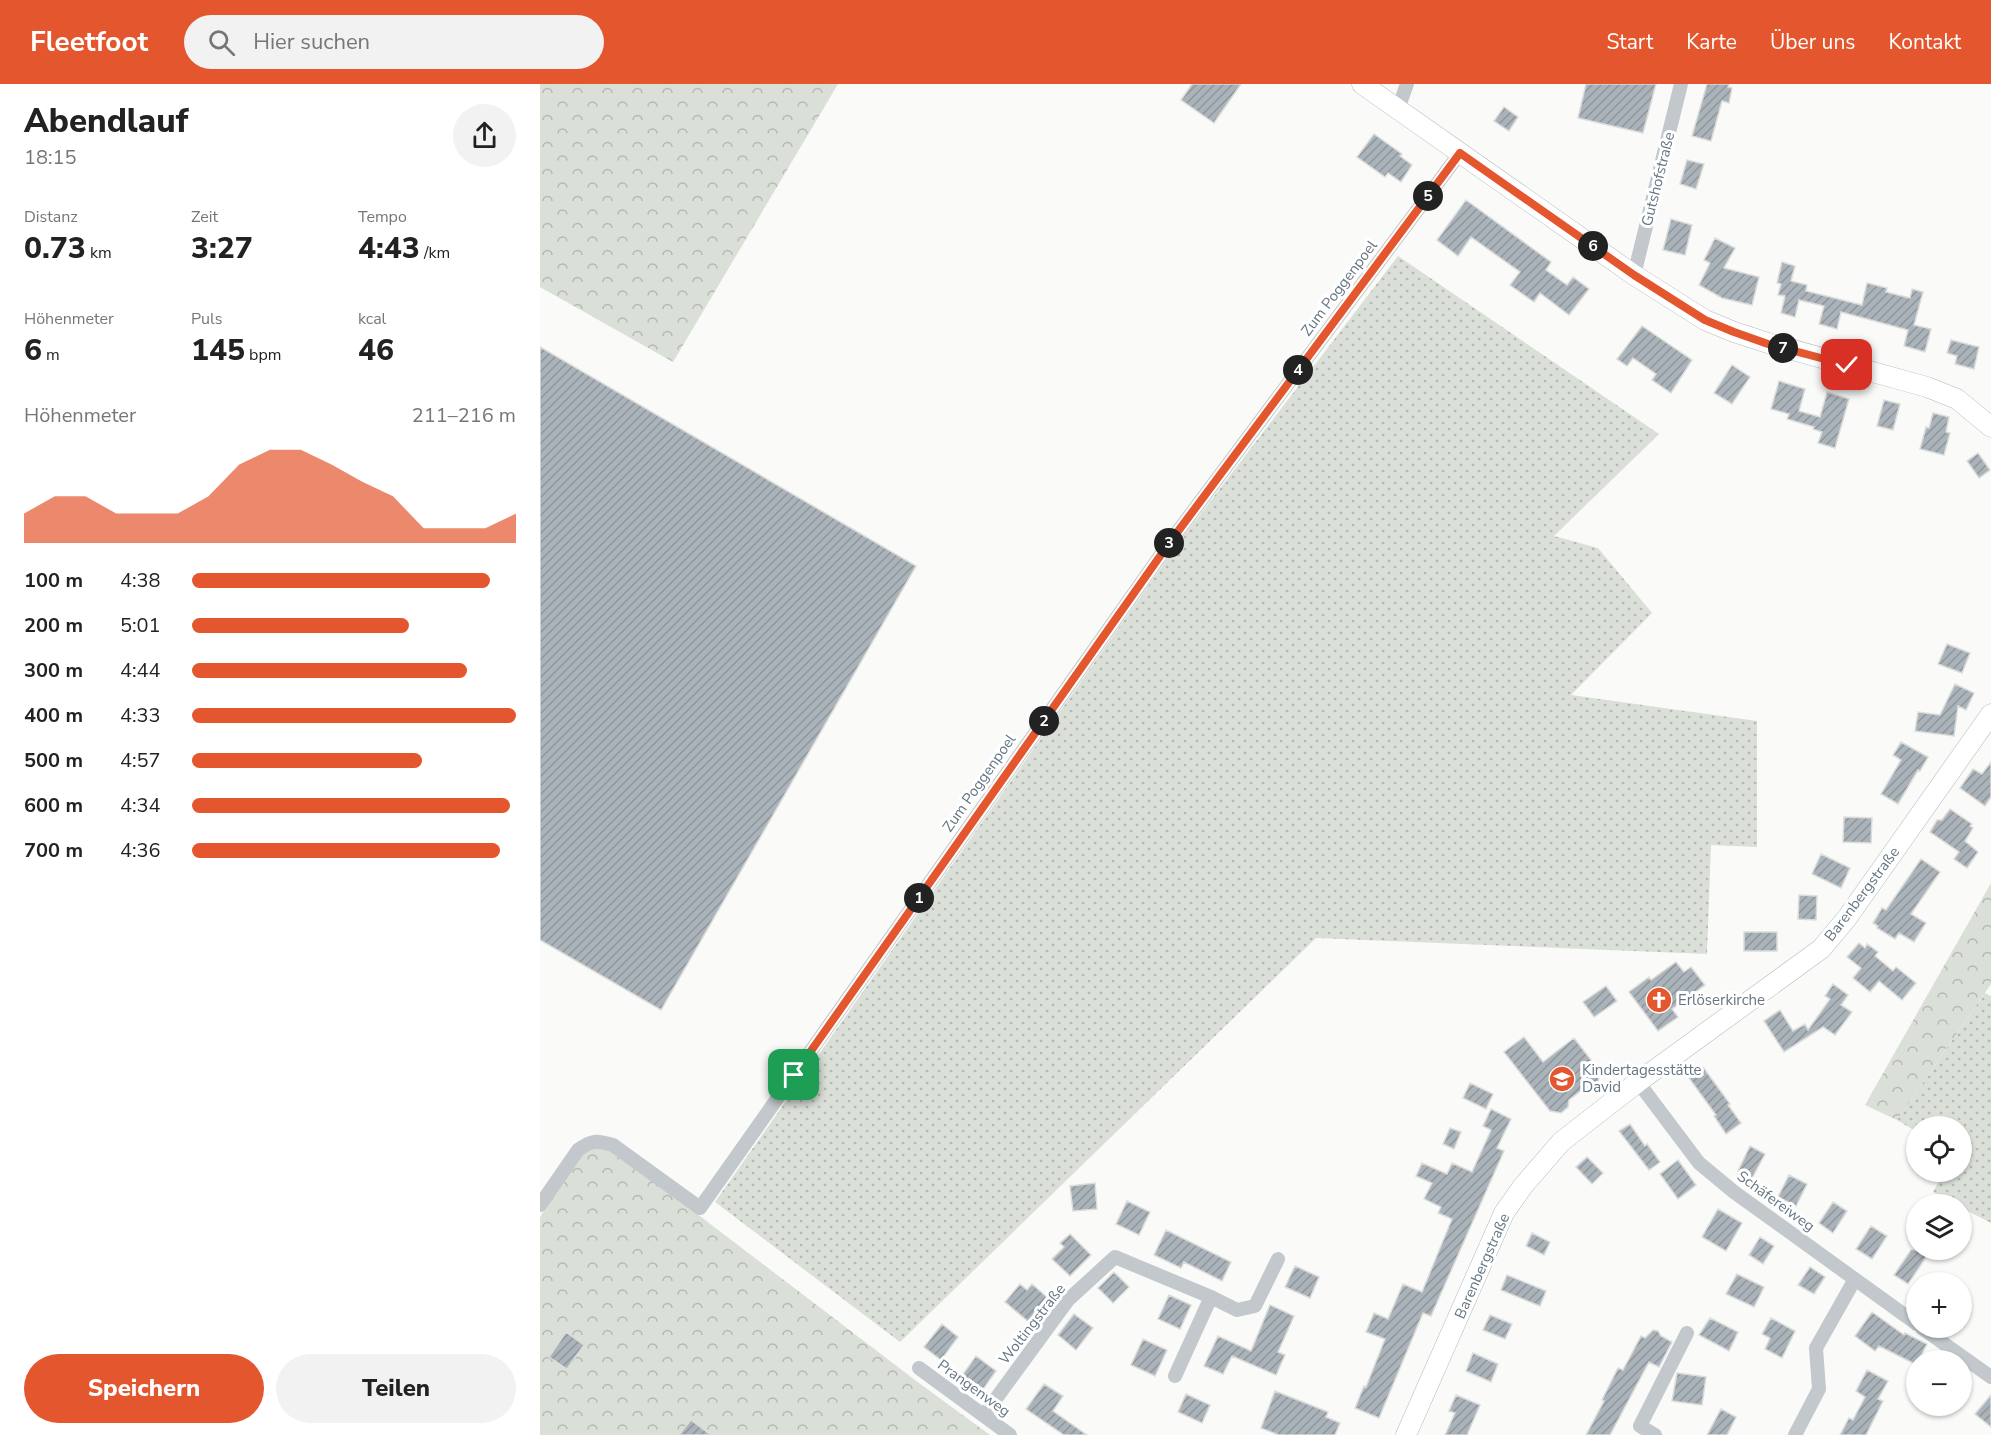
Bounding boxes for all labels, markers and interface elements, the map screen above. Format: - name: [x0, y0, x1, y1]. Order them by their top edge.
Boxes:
- search box: [184, 15, 604, 69]
- text: Fleetfoot: [30, 23, 148, 61]
- icon: search: [205, 26, 238, 59]
- text: Hier suchen: [253, 27, 370, 57]
- text: Start: [1606, 28, 1653, 56]
- text: Karte: [1686, 28, 1737, 56]
- text: Über uns: [1770, 28, 1855, 56]
- text: Kontakt: [1888, 28, 1961, 56]
- text: Abendlauf: [24, 99, 188, 144]
- button: share: [453, 104, 516, 167]
- street label: Gutshofstraße: [1637, 130, 1679, 228]
- text: 18:15: [24, 144, 77, 171]
- pin: 5: [1413, 181, 1443, 211]
- text: 5: [1423, 185, 1433, 207]
- text: Distanz: [24, 206, 78, 228]
- text: Zeit: [191, 206, 218, 228]
- text: Tempo: [358, 206, 407, 228]
- text: 0.73: [24, 228, 86, 269]
- text: 3:27: [191, 228, 253, 269]
- text: 4:43: [358, 228, 420, 269]
- pin: 6: [1578, 231, 1608, 261]
- text: 6: [1588, 235, 1598, 257]
- street label: Zum Poggenpoel: [1296, 236, 1382, 340]
- text: km: [86, 242, 112, 264]
- text: /km: [420, 242, 450, 264]
- text: Höhenmeter: [24, 308, 114, 330]
- text: Puls: [191, 308, 222, 330]
- text: kcal: [358, 308, 386, 330]
- text: 6: [24, 330, 42, 371]
- text: 145: [191, 330, 245, 371]
- text: 46: [358, 330, 394, 371]
- pin: 7: [1768, 333, 1798, 363]
- text: 7: [1778, 337, 1788, 359]
- pin: [1821, 339, 1872, 390]
- text: m: [42, 344, 60, 366]
- text: bpm: [245, 344, 281, 366]
- icon: check: [1830, 348, 1863, 381]
- pin: 4: [1283, 355, 1313, 385]
- text: 4: [1293, 359, 1303, 381]
- text: Höhenmeter: [24, 402, 136, 429]
- text: 211–216 m: [412, 402, 516, 429]
- pin: 3: [1154, 528, 1184, 558]
- text: 3: [1164, 532, 1174, 554]
- text: 100 m: [24, 567, 83, 594]
- text: 4:38: [120, 567, 161, 594]
- text: 200 m: [24, 612, 83, 639]
- text: 5:01: [120, 612, 161, 639]
- text: 300 m: [24, 657, 83, 684]
- text: 4:44: [120, 657, 161, 684]
- text: 400 m: [24, 702, 83, 729]
- text: 4:33: [120, 702, 161, 729]
- pin: 2: [1029, 706, 1059, 736]
- text: 2: [1039, 710, 1049, 732]
- street label: Zum Poggenpoel: [938, 730, 1020, 836]
- text: 500 m: [24, 747, 83, 774]
- text: 4:57: [120, 747, 161, 774]
- text: 600 m: [24, 792, 83, 819]
- text: 4:34: [120, 792, 161, 819]
- text: 700 m: [24, 837, 83, 864]
- text: 4:36: [120, 837, 161, 864]
- street label: Barenbergstraße: [1820, 843, 1904, 945]
- pin: 1: [904, 883, 934, 913]
- text: 1: [914, 887, 924, 909]
- church icon: Erlöserkirche: [1644, 985, 1674, 1015]
- place label: Erlöserkirche: [1678, 990, 1765, 1010]
- pin: [768, 1049, 819, 1100]
- icon: arrive: [777, 1058, 810, 1091]
- place label: Kindertagesstätte David: [1582, 1060, 1702, 1097]
- school or university icon: Kindertagesstätte David: [1547, 1064, 1577, 1094]
- map controls: [1906, 1116, 1972, 1416]
- button: locate: [1906, 1116, 1972, 1182]
- street label: Schäfereiweg: [1733, 1166, 1819, 1236]
- button: layers: [1906, 1194, 1972, 1260]
- street label: Barenbergstraße: [1450, 1210, 1514, 1322]
- button: +: [1906, 1272, 1972, 1338]
- street label: Woltingstraße: [994, 1280, 1070, 1368]
- button: −: [1906, 1350, 1972, 1416]
- button: Speichern: [24, 1354, 264, 1423]
- button: Teilen: [276, 1354, 516, 1423]
- street label: Prangenweg: [933, 1355, 1015, 1421]

